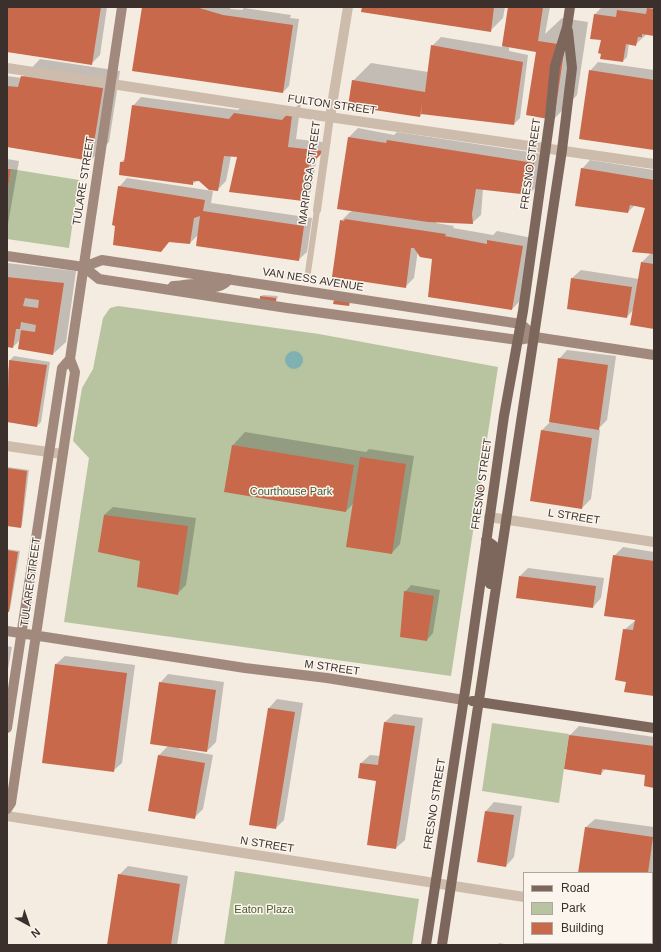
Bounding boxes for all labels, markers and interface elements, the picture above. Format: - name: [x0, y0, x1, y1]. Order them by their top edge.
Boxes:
- street label: FULTON STREET: [287, 92, 377, 118]
- street label: FRESNO STREET: [518, 117, 544, 211]
- street label: MARIPOSA STREET: [296, 120, 324, 226]
- street label: TULARE STREET: [70, 136, 98, 226]
- street label: VAN NESS AVENUE: [261, 265, 365, 295]
- street label: FRESNO STREET: [469, 437, 495, 531]
- park label: Courthouse Park: [250, 485, 332, 499]
- street label: L STREET: [547, 506, 601, 528]
- street label: TULARE STREET: [18, 537, 44, 627]
- street label: M STREET: [304, 658, 360, 678]
- street label: FRESNO STREET: [421, 757, 449, 851]
- street label: N STREET: [239, 834, 295, 856]
- legend: [523, 872, 653, 944]
- text: Road: [561, 881, 590, 895]
- text: Park: [561, 901, 586, 915]
- park label: Eaton Plaza: [234, 903, 294, 917]
- north arrow: [8, 904, 48, 944]
- text: Building: [561, 921, 604, 935]
- text: N: [29, 926, 43, 940]

